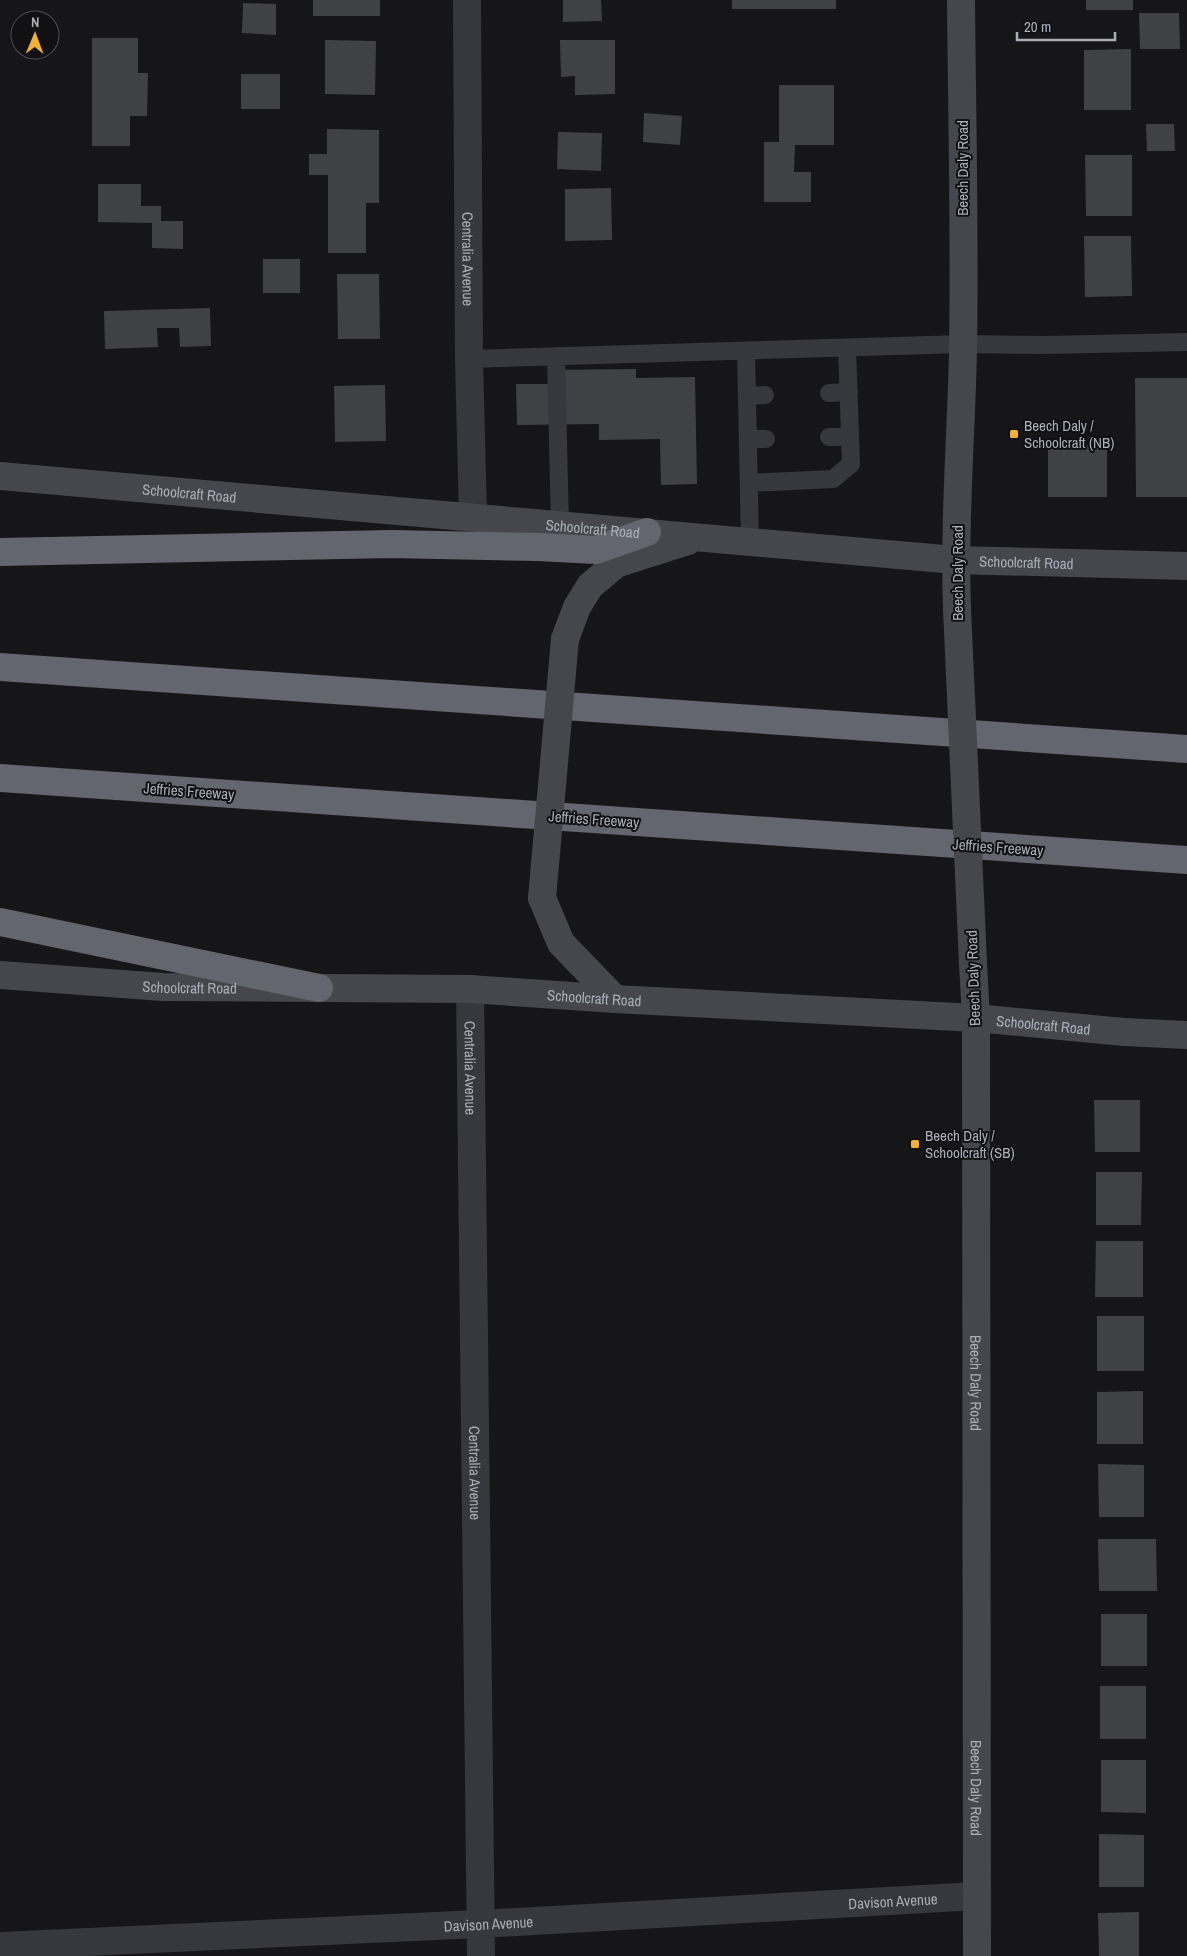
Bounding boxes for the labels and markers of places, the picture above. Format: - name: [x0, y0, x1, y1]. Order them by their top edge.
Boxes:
- place label: Beech Daly / Schoolcraft (NB): [1024, 415, 1114, 453]
- marker: Beech Daly / Schoolcraft (NB): [1008, 428, 1020, 440]
- place label: Beech Daly / Schoolcraft (SB): [925, 1125, 1015, 1163]
- marker: Beech Daly / Schoolcraft (SB): [909, 1138, 921, 1150]

